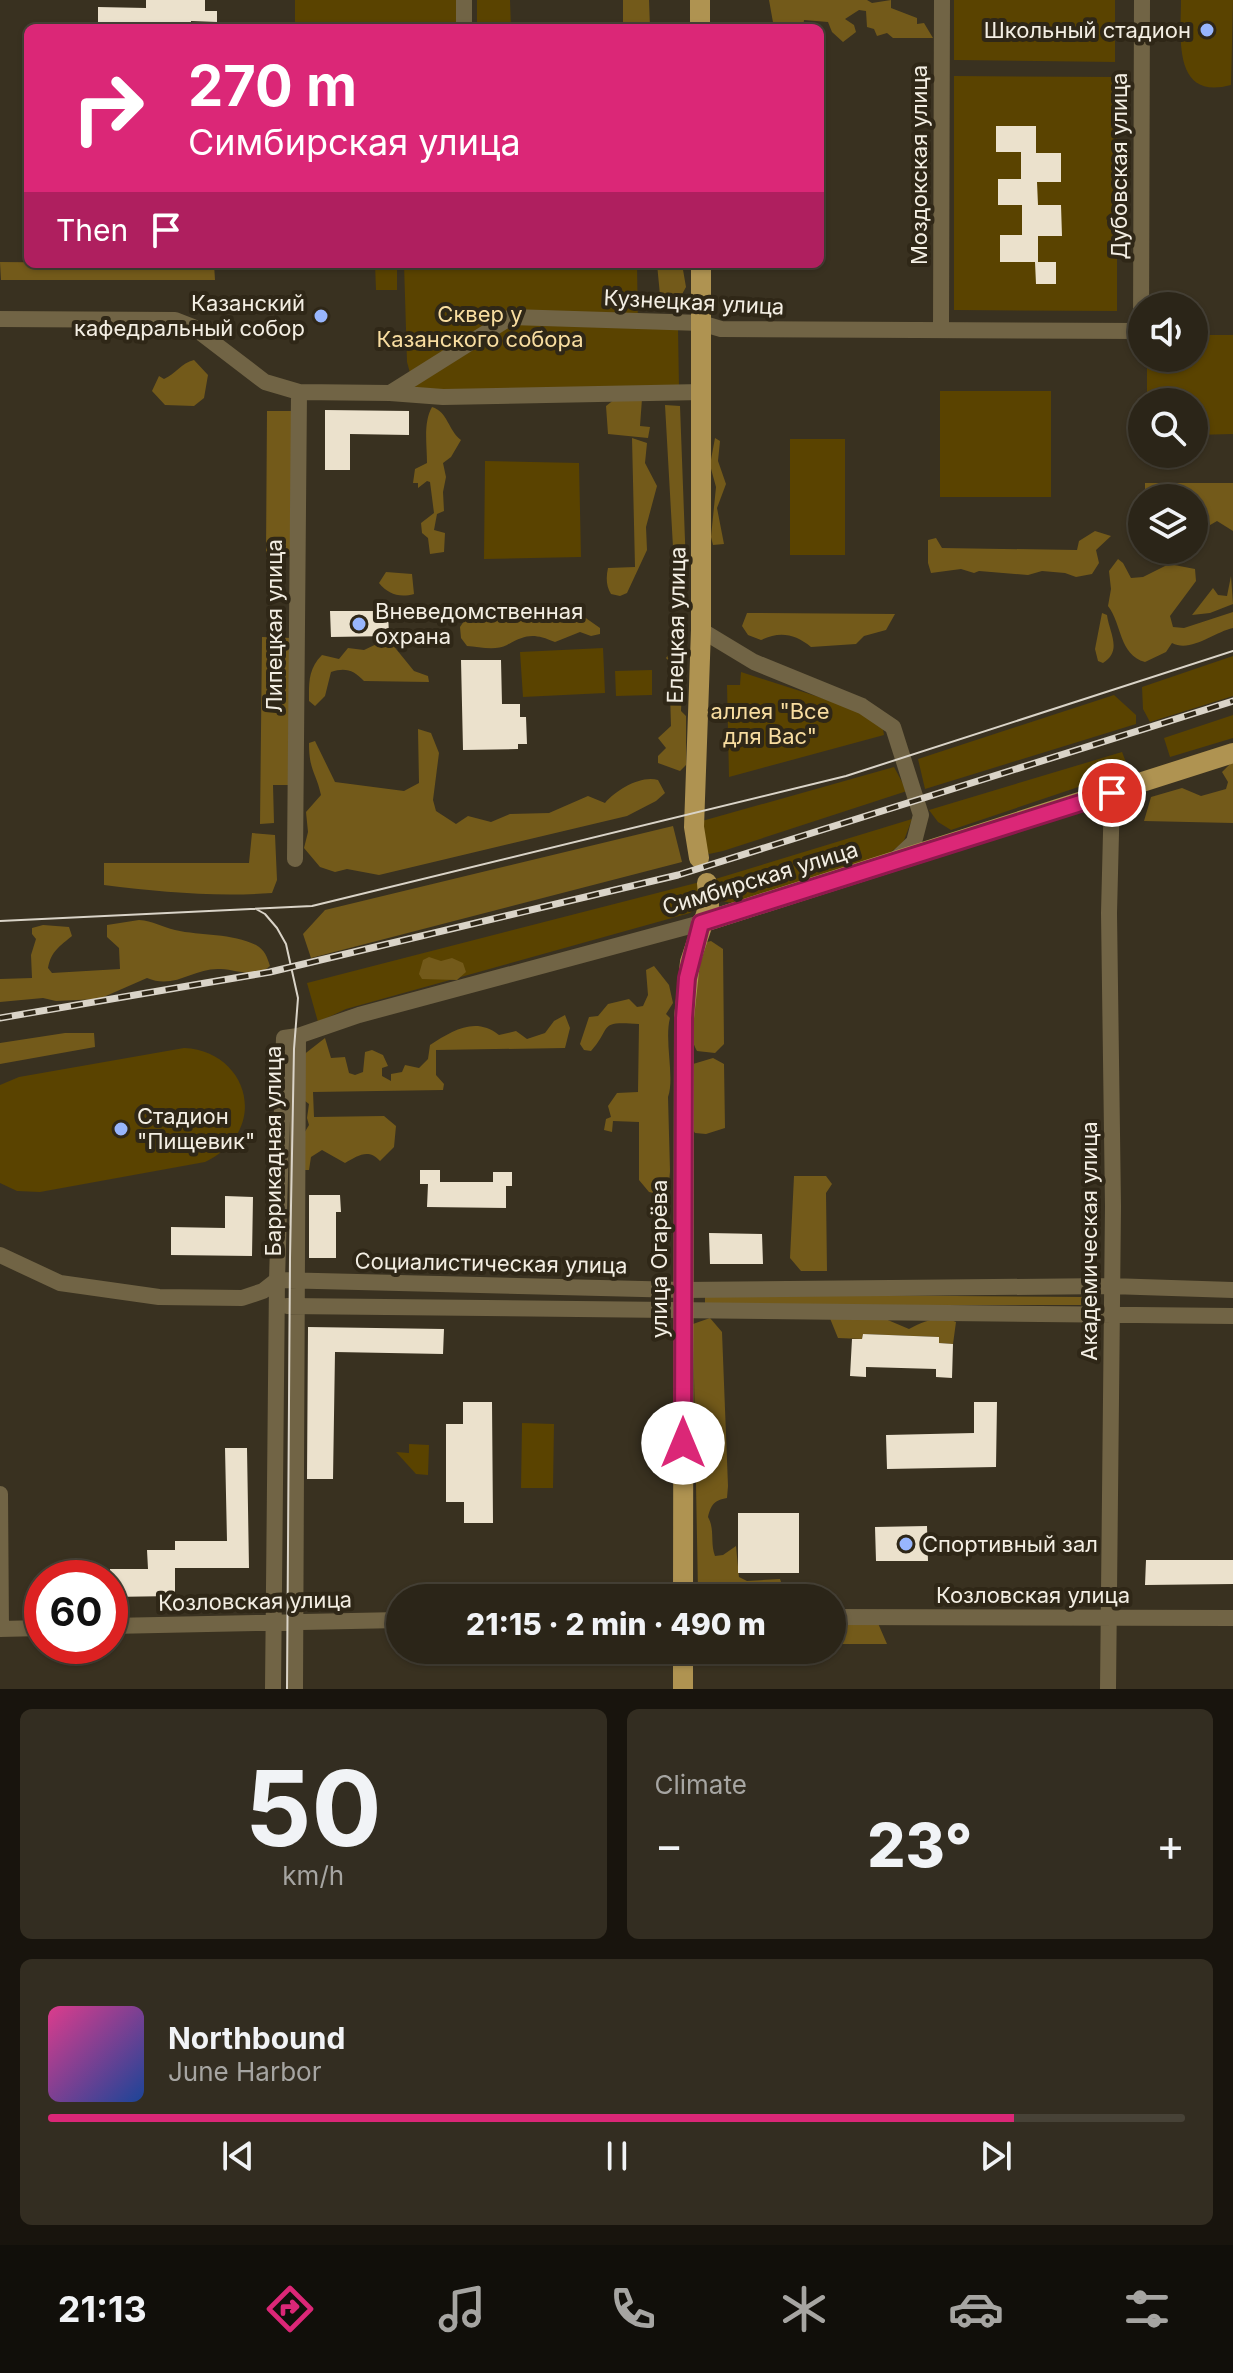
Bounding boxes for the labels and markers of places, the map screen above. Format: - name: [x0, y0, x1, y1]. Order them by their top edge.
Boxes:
- place label: Школьный стадион: [984, 17, 1191, 43]
- marker: Школьный стадион: [1198, 21, 1216, 39]
- place label: Казанский кафедральный собор: [74, 290, 305, 341]
- marker: Казанский кафедральный собор: [312, 307, 330, 325]
- place label: Вневедомственная охрана: [375, 598, 583, 649]
- marker: Вневедомственная охрана: [350, 615, 368, 633]
- pin: [1078, 759, 1146, 827]
- place label: Стадион "Пищевик": [137, 1103, 255, 1154]
- marker: Стадион "Пищевик": [112, 1120, 130, 1138]
- place label: Спортивный зал: [922, 1531, 1098, 1557]
- marker: Спортивный зал: [897, 1535, 915, 1553]

